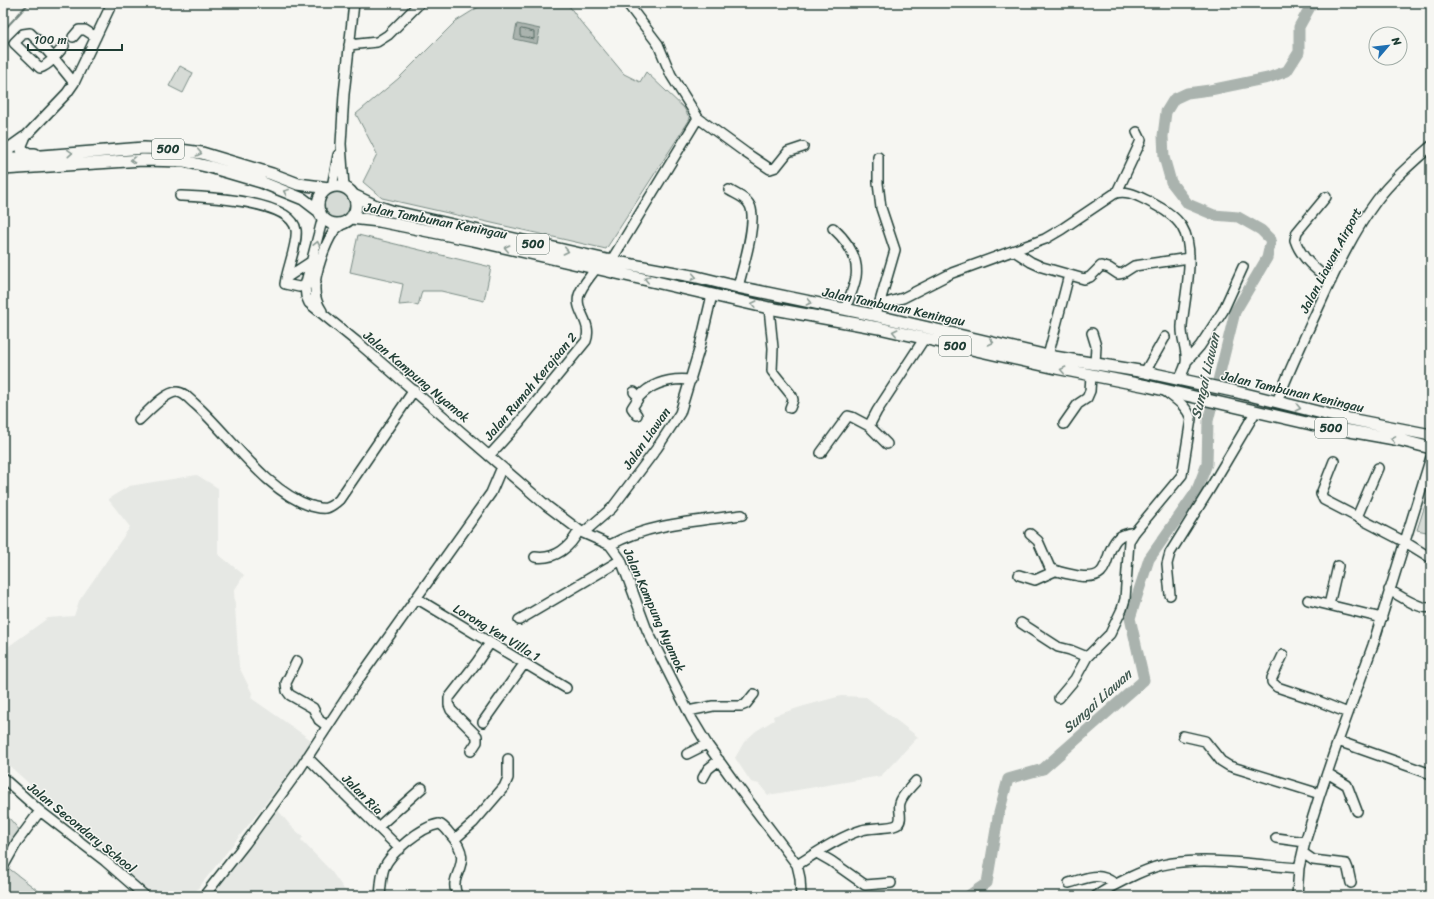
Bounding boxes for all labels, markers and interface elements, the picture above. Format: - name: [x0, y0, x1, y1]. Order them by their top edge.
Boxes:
- scale bar: [28, 26, 122, 52]
- north arrow: [1368, 26, 1408, 66]
- text: 100 m: [34, 29, 67, 51]
- text: N: [1386, 33, 1407, 50]
- road number: 500: [152, 139, 184, 159]
- one-way arrow: [196, 148, 202, 157]
- one-way arrow: [67, 149, 73, 158]
- one-way arrow: [130, 156, 136, 165]
- one-way arrow: [283, 189, 291, 197]
- street label: Jalan Tambunan Keningau: [361, 195, 509, 246]
- street label: Jalan Liawan Airport: [1292, 203, 1368, 318]
- road number: 500: [517, 234, 549, 254]
- one-way arrow: [312, 241, 320, 247]
- one-way arrow: [503, 244, 510, 252]
- one-way arrow: [563, 247, 569, 255]
- one-way arrow: [691, 272, 697, 280]
- one-way arrow: [644, 276, 650, 284]
- street label: Jalan Tambunan Keningau: [819, 280, 967, 333]
- one-way arrow: [806, 297, 812, 306]
- one-way arrow: [751, 301, 757, 309]
- street label: Jalan Kampung Nyamok: [357, 324, 475, 428]
- street label: Jalan Rumah Kerajaan 2: [477, 326, 583, 447]
- one-way arrow: [892, 329, 898, 337]
- water label: Sungai Liawan: [1184, 329, 1228, 421]
- road number: 500: [939, 336, 971, 356]
- one-way arrow: [987, 337, 994, 346]
- street label: Jalan Tambunan Keningau: [1218, 364, 1366, 419]
- one-way arrow: [1060, 366, 1066, 375]
- street label: Jalan Liawan: [616, 402, 676, 475]
- one-way arrow: [1295, 403, 1301, 411]
- road number: 500: [1315, 418, 1347, 438]
- one-way arrow: [1390, 435, 1396, 444]
- street label: Jalan Kampung Nyamok: [616, 543, 692, 676]
- street label: Lorong Yen Villa 1: [449, 597, 545, 668]
- water label: Sungai Liawan: [1057, 662, 1139, 740]
- street label: Jalan Ria: [336, 767, 389, 821]
- street label: Jalan Secondary School: [21, 775, 142, 879]

